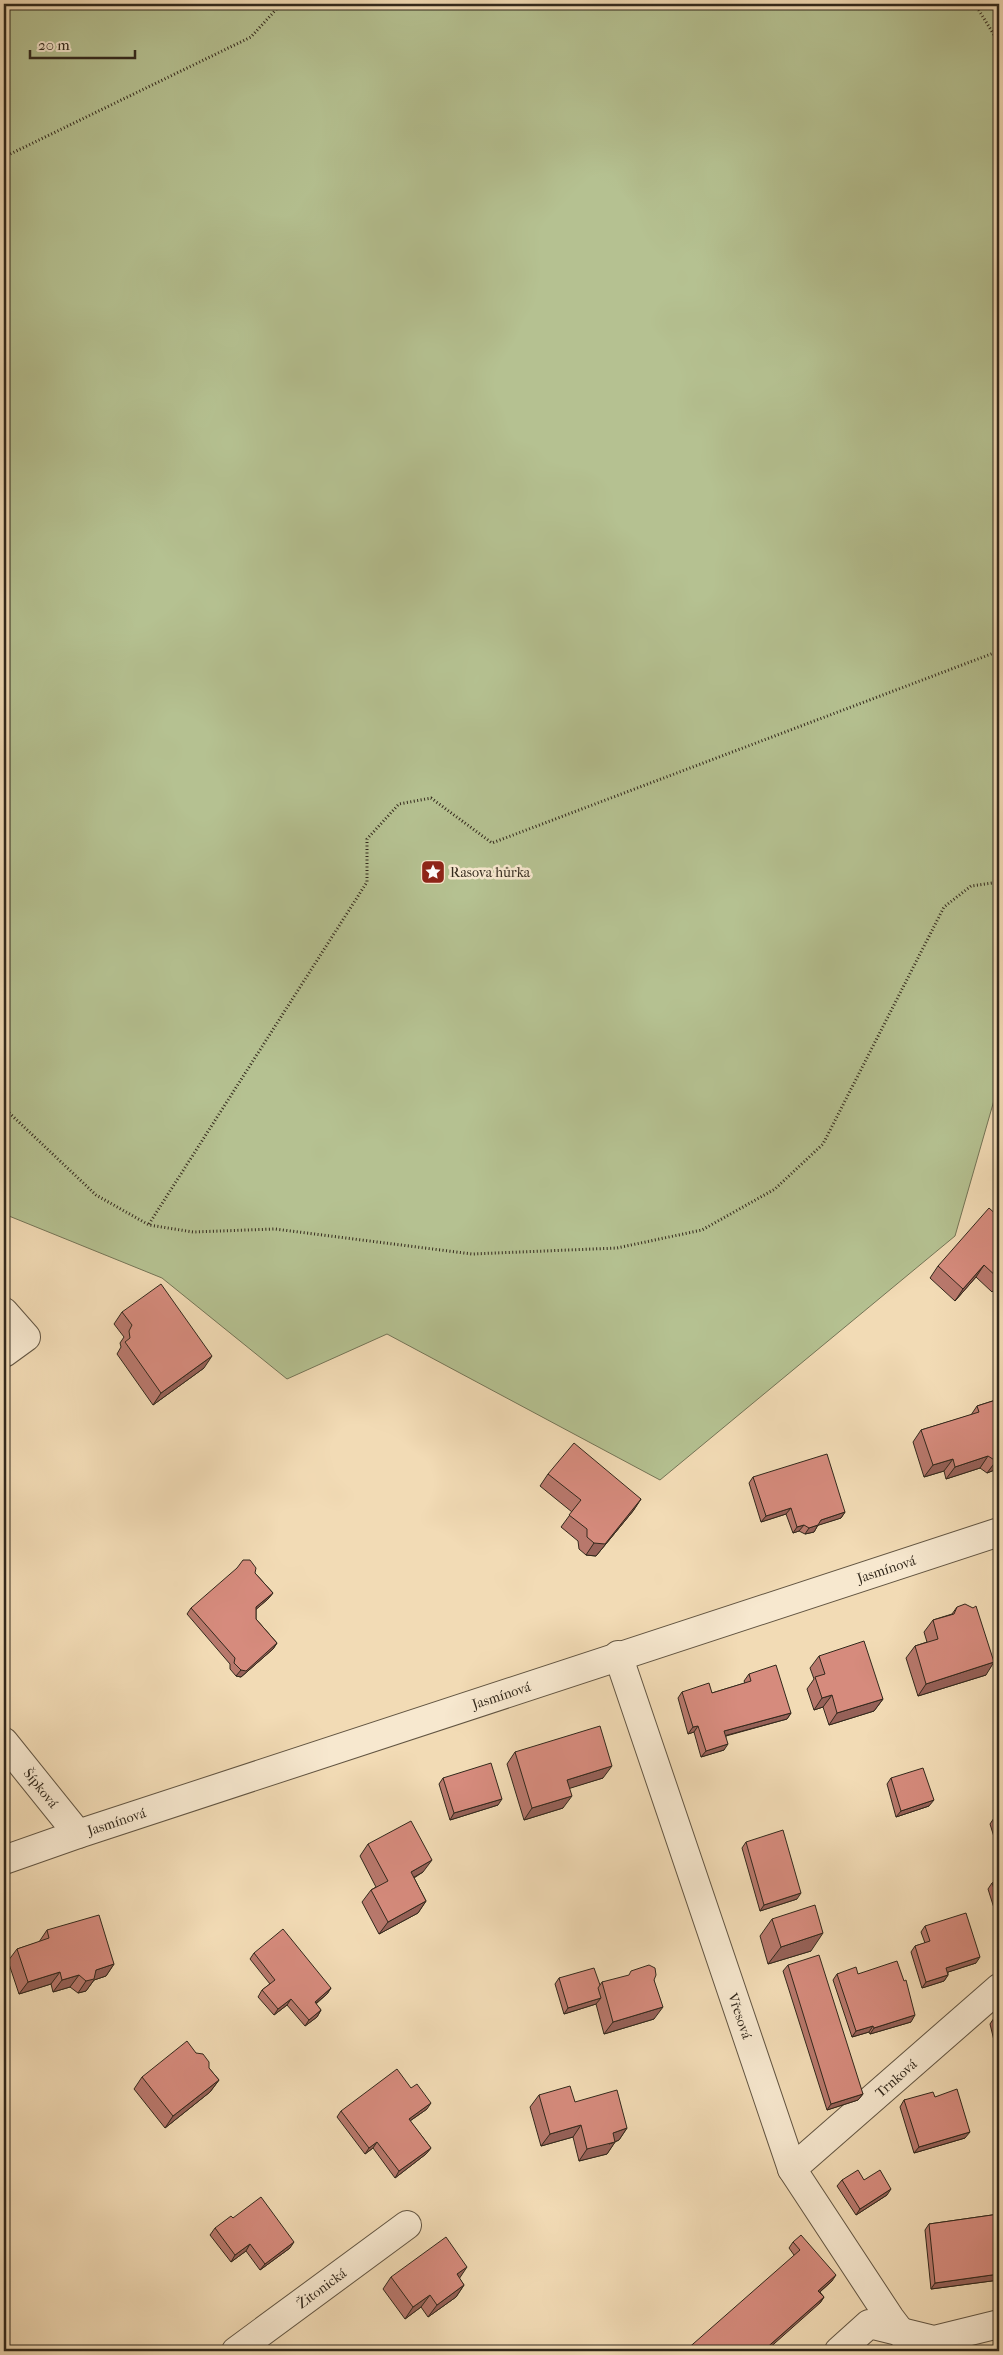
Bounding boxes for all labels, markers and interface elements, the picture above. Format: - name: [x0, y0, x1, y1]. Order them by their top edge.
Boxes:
- scale bar: [30, 28, 135, 60]
- text: 20 m: [38, 36, 70, 54]
- place icon: Rasova hůrka: [420, 859, 446, 885]
- place label: Rasova hůrka: [450, 864, 531, 881]
- street label: Jasmínová: [854, 1552, 918, 1587]
- street label: Jasmínová: [469, 1678, 534, 1713]
- street label: Šípková: [20, 1764, 62, 1812]
- street label: Jasmínová: [84, 1804, 149, 1840]
- street label: Vřesová: [724, 1990, 756, 2042]
- street label: Trnková: [872, 2055, 921, 2101]
- street label: Žitonická: [293, 2264, 350, 2312]

